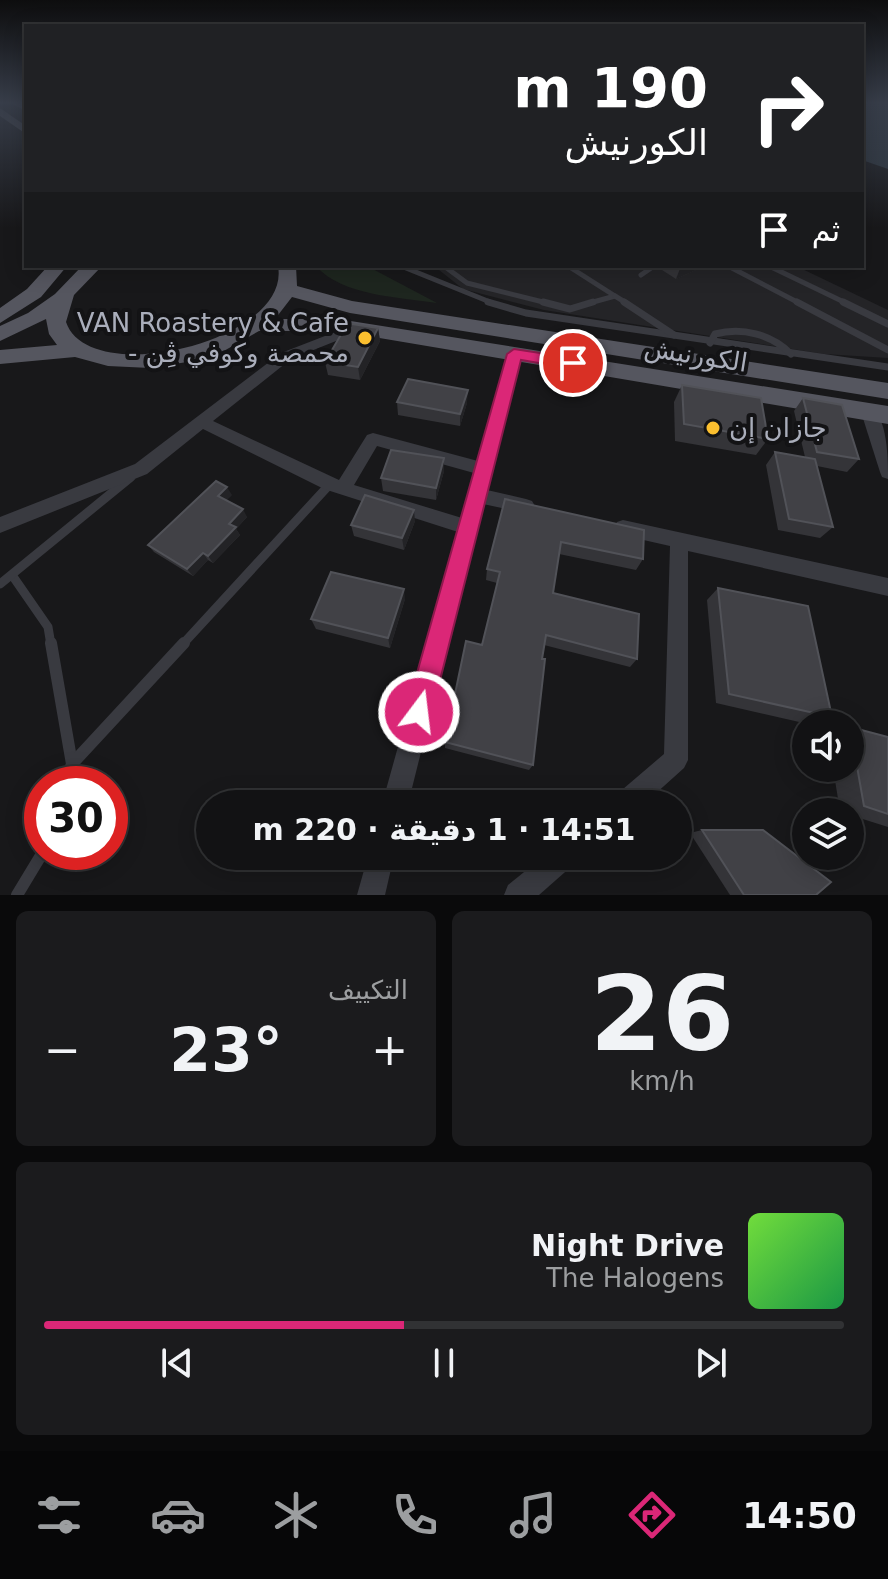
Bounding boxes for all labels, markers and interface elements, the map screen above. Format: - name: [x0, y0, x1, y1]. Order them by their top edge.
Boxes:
- text: 190 m: [513, 55, 708, 120]
- icon: right: [736, 56, 840, 160]
- text: الكورنيش: [564, 122, 708, 163]
- icon: arrive: [752, 208, 796, 252]
- text: ثم: [812, 213, 840, 248]
- place label: VAN Roastery & Cafe - محمصة وكوفي ڤِن: [77, 308, 349, 369]
- marker: VAN Roastery & Cafe - محمصة وكوفي ڤِن: [356, 329, 374, 347]
- pin: [539, 329, 607, 397]
- street label: الكورنيش: [642, 332, 750, 379]
- icon: arrive: [551, 341, 595, 385]
- place label: جازان إن: [729, 413, 826, 444]
- marker: جازان إن: [704, 419, 722, 437]
- position arrow: [377, 670, 461, 754]
- map controls: [792, 710, 864, 870]
- button: sound: [792, 710, 864, 782]
- speed limit sign: 30: [24, 766, 128, 870]
- button: layers: [792, 798, 864, 870]
- text: 14:51 · 1 دقيقة · 220 m: [253, 812, 635, 847]
- text: 26: [590, 953, 734, 1075]
- text: التكييف: [328, 975, 408, 1005]
- text: 23°: [169, 1015, 283, 1085]
- text: −: [44, 1024, 81, 1075]
- text: +: [371, 1024, 408, 1075]
- text: km/h: [629, 1066, 695, 1096]
- text: Night Drive: [531, 1228, 724, 1263]
- text: The Halogens: [546, 1263, 724, 1293]
- icon: previous: [155, 1341, 199, 1385]
- icon: pause: [422, 1341, 466, 1385]
- icon: next: [689, 1341, 733, 1385]
- icon: filters: [31, 1487, 87, 1543]
- icon: car: [150, 1487, 206, 1543]
- icon: climate: [268, 1487, 324, 1543]
- icon: phone: [387, 1487, 443, 1543]
- icon: music: [505, 1487, 561, 1543]
- icon: directions: [624, 1487, 680, 1543]
- text: 14:50: [742, 1495, 857, 1536]

